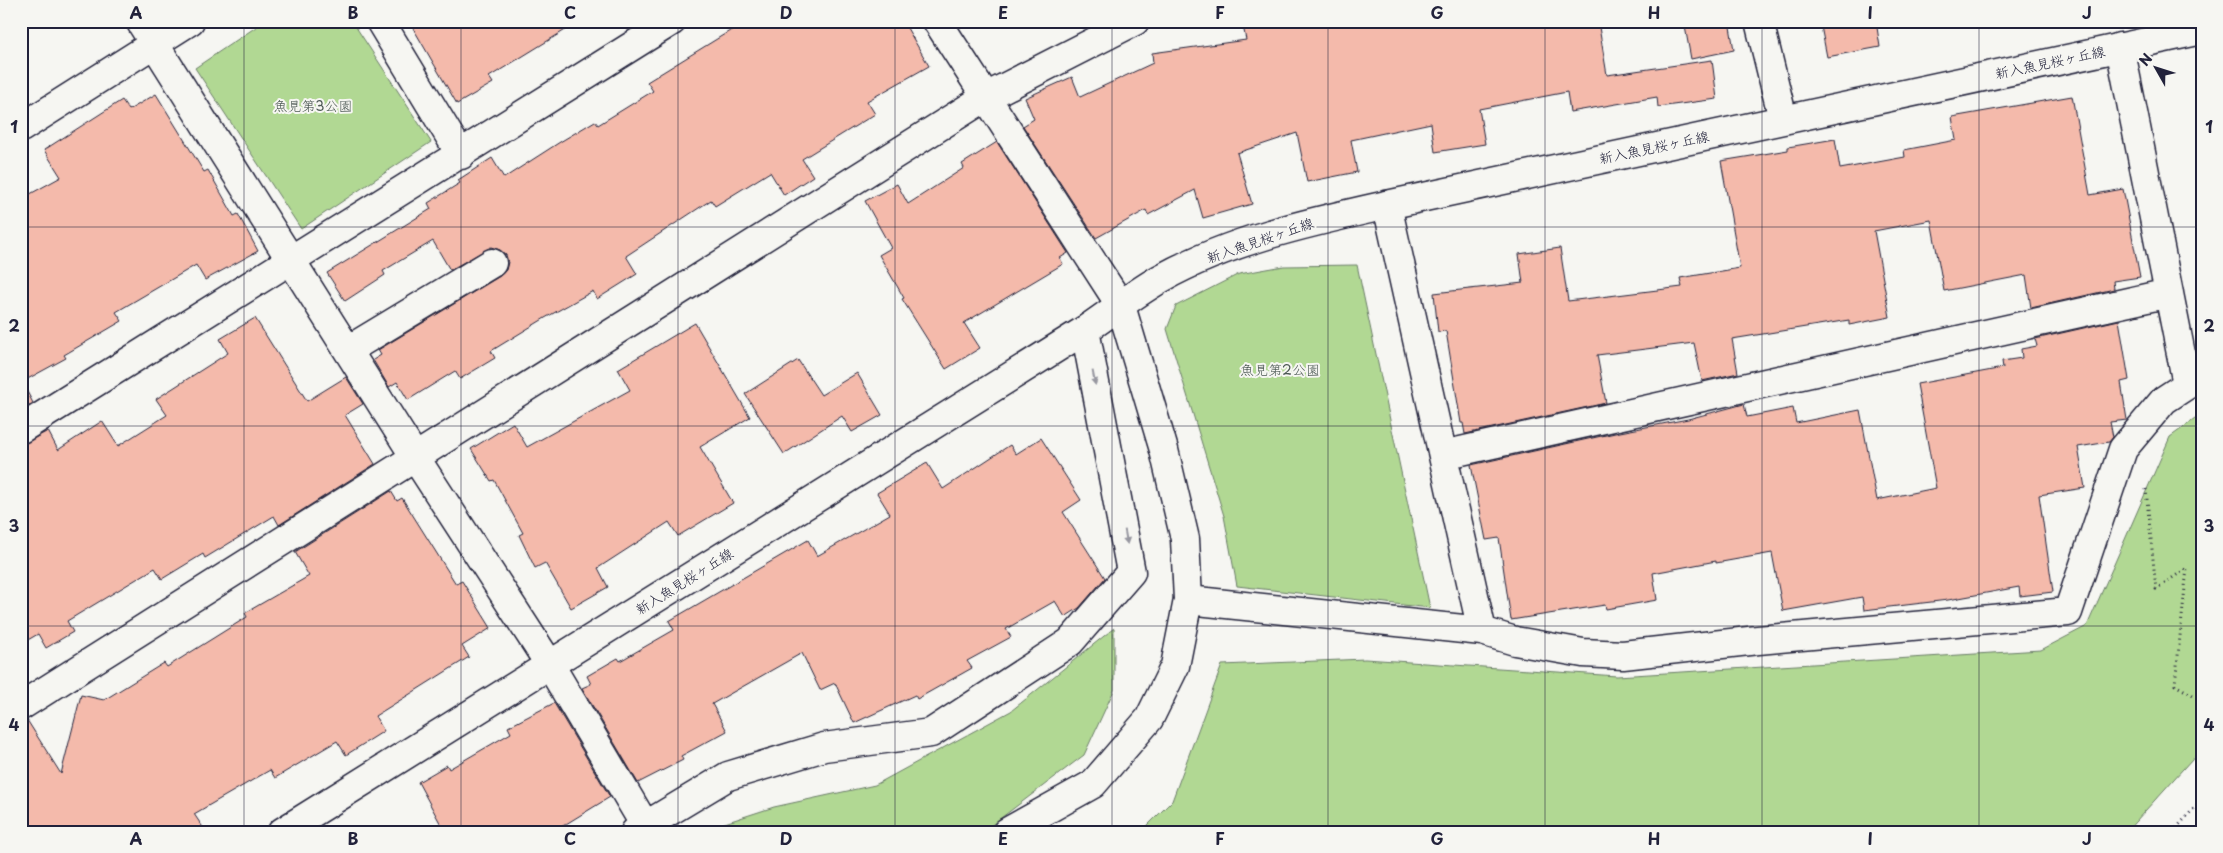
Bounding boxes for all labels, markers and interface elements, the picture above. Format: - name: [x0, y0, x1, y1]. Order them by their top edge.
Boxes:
- text: A: [130, 0, 143, 24]
- text: B: [348, 0, 359, 24]
- text: C: [564, 0, 576, 24]
- text: D: [780, 0, 792, 24]
- text: E: [998, 0, 1008, 24]
- text: F: [1215, 0, 1225, 24]
- text: G: [1430, 0, 1444, 24]
- text: H: [1648, 0, 1660, 24]
- text: I: [1867, 0, 1873, 24]
- text: J: [2082, 0, 2092, 24]
- street label: 新入魚見桜ヶ丘線: [1993, 40, 2107, 84]
- north arrow: [2130, 42, 2180, 92]
- text: N: [2134, 49, 2157, 70]
- park label: 魚見第3公園: [273, 95, 353, 116]
- text: 1: [10, 114, 18, 138]
- text: 1: [2205, 114, 2213, 138]
- street label: 新入魚見桜ヶ丘線: [1597, 125, 1711, 169]
- street label: 新入魚見桜ヶ丘線: [1204, 212, 1316, 268]
- text: 2: [8, 313, 20, 337]
- text: 2: [2203, 313, 2215, 337]
- park label: 魚見第2公園: [1240, 359, 1320, 380]
- one-way arrow: [1090, 370, 1098, 385]
- text: 3: [9, 513, 19, 537]
- text: 3: [2204, 513, 2214, 537]
- one-way arrow: [1122, 529, 1130, 545]
- street label: 新入魚見桜ヶ丘線: [631, 542, 737, 620]
- text: 4: [9, 712, 20, 736]
- text: 4: [2204, 712, 2215, 736]
- text: A: [130, 826, 143, 850]
- text: B: [348, 826, 359, 850]
- text: C: [564, 826, 576, 850]
- text: D: [780, 826, 792, 850]
- text: E: [998, 826, 1008, 850]
- text: F: [1215, 826, 1225, 850]
- text: G: [1430, 826, 1444, 850]
- text: H: [1648, 826, 1660, 850]
- text: I: [1867, 826, 1873, 850]
- text: J: [2082, 826, 2092, 850]

